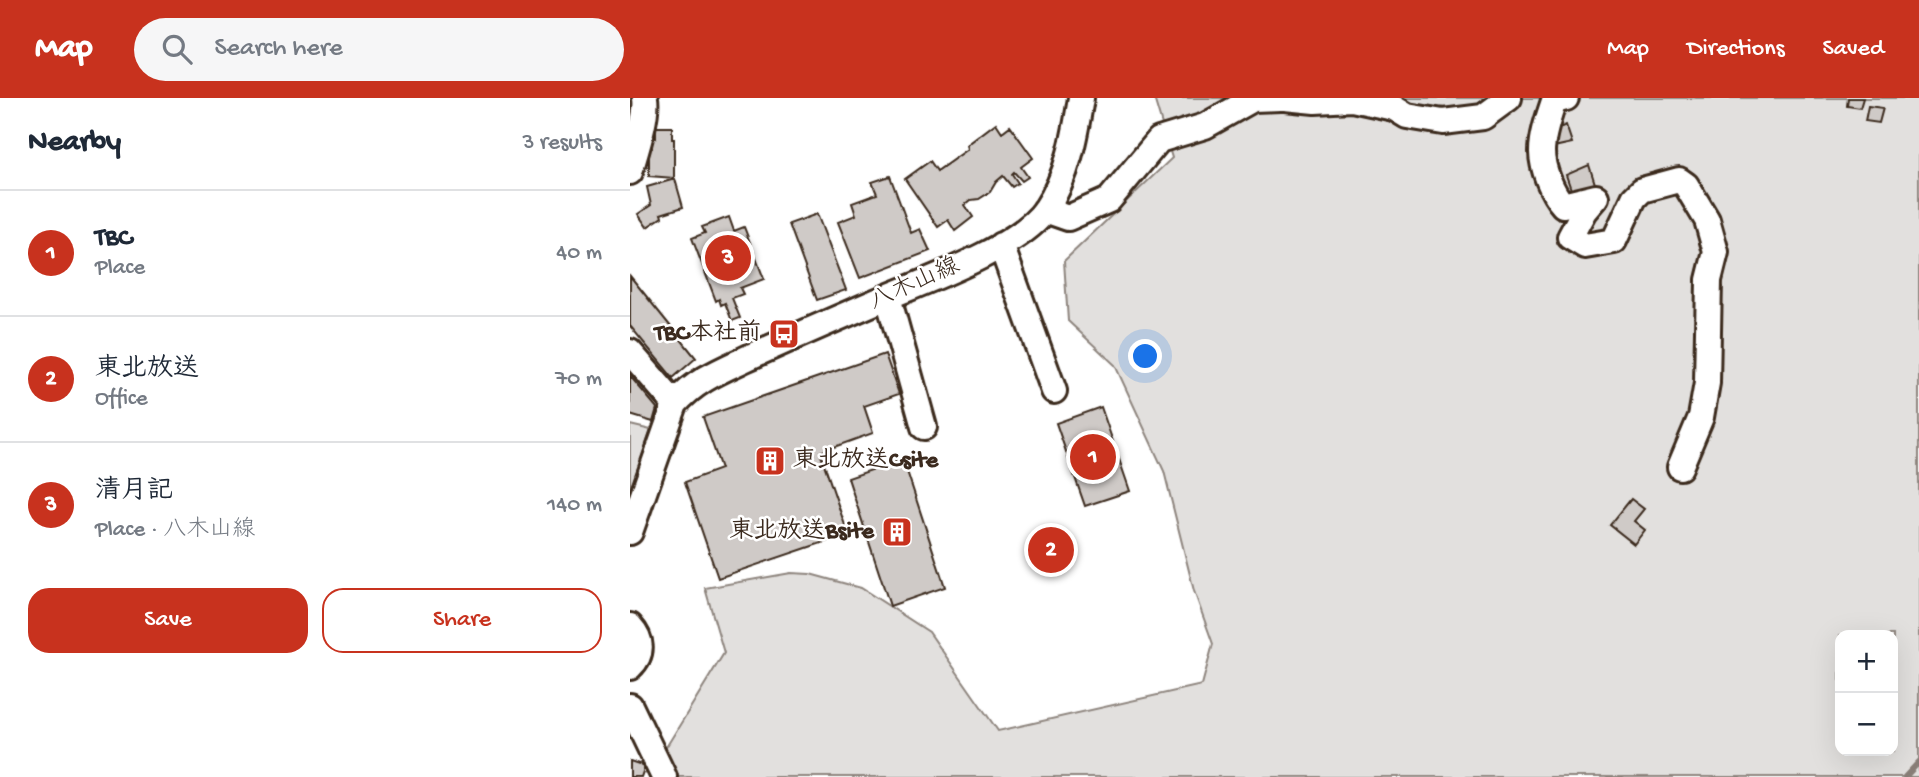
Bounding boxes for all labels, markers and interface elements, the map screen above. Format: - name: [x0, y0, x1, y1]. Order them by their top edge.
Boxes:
- search box: [134, 18, 624, 81]
- text: Map: [35, 30, 92, 68]
- icon: search: [158, 30, 196, 68]
- text: Search here: [214, 34, 343, 65]
- text: Map: [1607, 35, 1649, 64]
- text: Directions: [1687, 35, 1785, 64]
- text: Saved: [1823, 35, 1884, 64]
- text: Nearby: [28, 126, 121, 161]
- text: 3 results: [522, 130, 602, 157]
- text: TBC: [95, 224, 132, 255]
- pin: 3: [705, 232, 751, 284]
- text: 1: [46, 240, 56, 267]
- text: 40 m: [556, 240, 602, 267]
- street label: 八木山線: [865, 251, 965, 318]
- text: Place: [95, 255, 145, 282]
- bus stop icon: TBC本社前: [767, 317, 801, 351]
- place label: TBC本社前: [652, 319, 761, 349]
- your location: [1128, 339, 1162, 373]
- text: 東北放送: [95, 355, 199, 386]
- text: 2: [45, 366, 57, 393]
- text: 70 m: [555, 366, 602, 393]
- text: Office: [95, 386, 148, 413]
- pin: 1: [1070, 431, 1116, 483]
- building icon: 東北放送Csite: [753, 444, 787, 478]
- place label: 東北放送Csite: [793, 446, 940, 476]
- text: 清月記: [95, 477, 173, 508]
- text: 3: [45, 492, 57, 519]
- text: 140 m: [547, 492, 602, 519]
- building icon: 東北放送Bsite: [880, 515, 914, 549]
- text: Place · 八木山線: [95, 517, 255, 544]
- place label: 東北放送Bsite: [730, 517, 876, 547]
- pin: 2: [1028, 524, 1074, 576]
- button: Save: [28, 588, 308, 653]
- button: Share: [322, 588, 602, 653]
- map controls: [1835, 630, 1898, 756]
- button: +: [1835, 630, 1898, 693]
- button: −: [1835, 693, 1898, 756]

